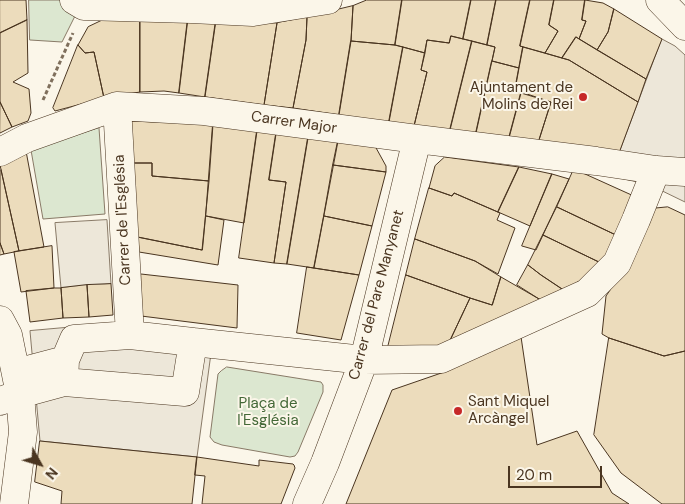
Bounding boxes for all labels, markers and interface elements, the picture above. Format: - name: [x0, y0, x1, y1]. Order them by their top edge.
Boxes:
- place label: Ajuntament de Molins de Rei: [470, 79, 573, 114]
- marker: Ajuntament de Molins de Rei: [577, 91, 589, 103]
- street label: Carrer Major: [250, 108, 338, 138]
- street label: Carrer de l'Església: [111, 154, 135, 286]
- street label: Carrer del Pare Manyanet: [346, 208, 408, 382]
- place label: Sant Miquel Arcàngel: [468, 393, 549, 428]
- park label: Plaça de l'Església: [237, 395, 299, 430]
- marker: Sant Miquel Arcàngel: [452, 405, 464, 417]
- north arrow: [15, 439, 65, 489]
- scale bar: [510, 456, 604, 488]
- text: N: [41, 464, 62, 483]
- text: 20 m: [516, 465, 552, 485]

